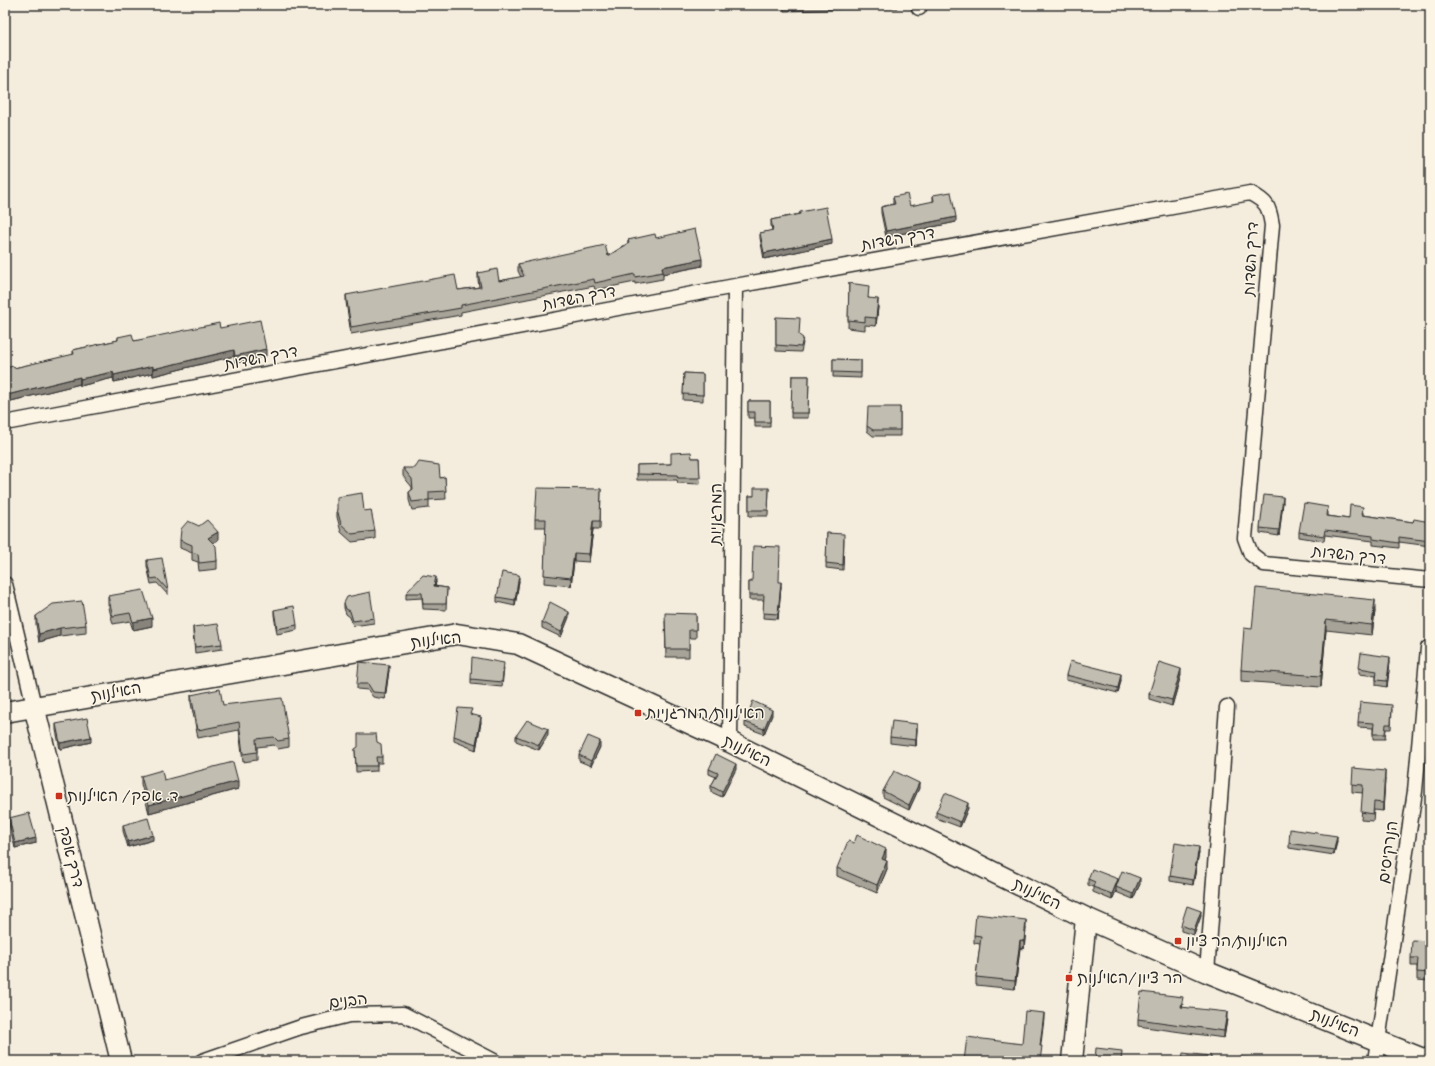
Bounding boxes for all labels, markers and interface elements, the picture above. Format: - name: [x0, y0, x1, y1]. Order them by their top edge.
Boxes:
- street label: דרך השדות: [1239, 221, 1263, 298]
- street label: דרך השדות: [859, 223, 936, 256]
- street label: דרך השדות: [539, 281, 618, 315]
- street label: דרך השדות: [221, 341, 300, 375]
- street label: המרגניות: [705, 483, 727, 546]
- street label: דרך השדות: [1310, 541, 1387, 569]
- street label: האילנות: [409, 627, 463, 653]
- street label: האילנות: [89, 678, 143, 706]
- place label: האילנות/המרגניות: [645, 703, 765, 723]
- marker: האילנות/המרגניות: [633, 708, 643, 718]
- street label: האילנות: [720, 731, 774, 771]
- place label: ד. אפק / האילנות: [67, 786, 179, 806]
- marker: ד. אפק / האילנות: [54, 791, 64, 801]
- street label: הנרקיסים: [1374, 819, 1402, 885]
- street label: דרך אפק: [54, 824, 88, 890]
- street label: האילנות: [1010, 874, 1064, 914]
- place label: האילנות/הר ציון: [1186, 931, 1288, 951]
- marker: האילנות/הר ציון: [1173, 936, 1183, 946]
- place label: הר ציון /האילנות: [1077, 968, 1183, 988]
- marker: הר ציון /האילנות: [1064, 973, 1074, 983]
- street label: הבנים: [327, 989, 369, 1013]
- street label: האילנות: [1307, 1004, 1363, 1042]

